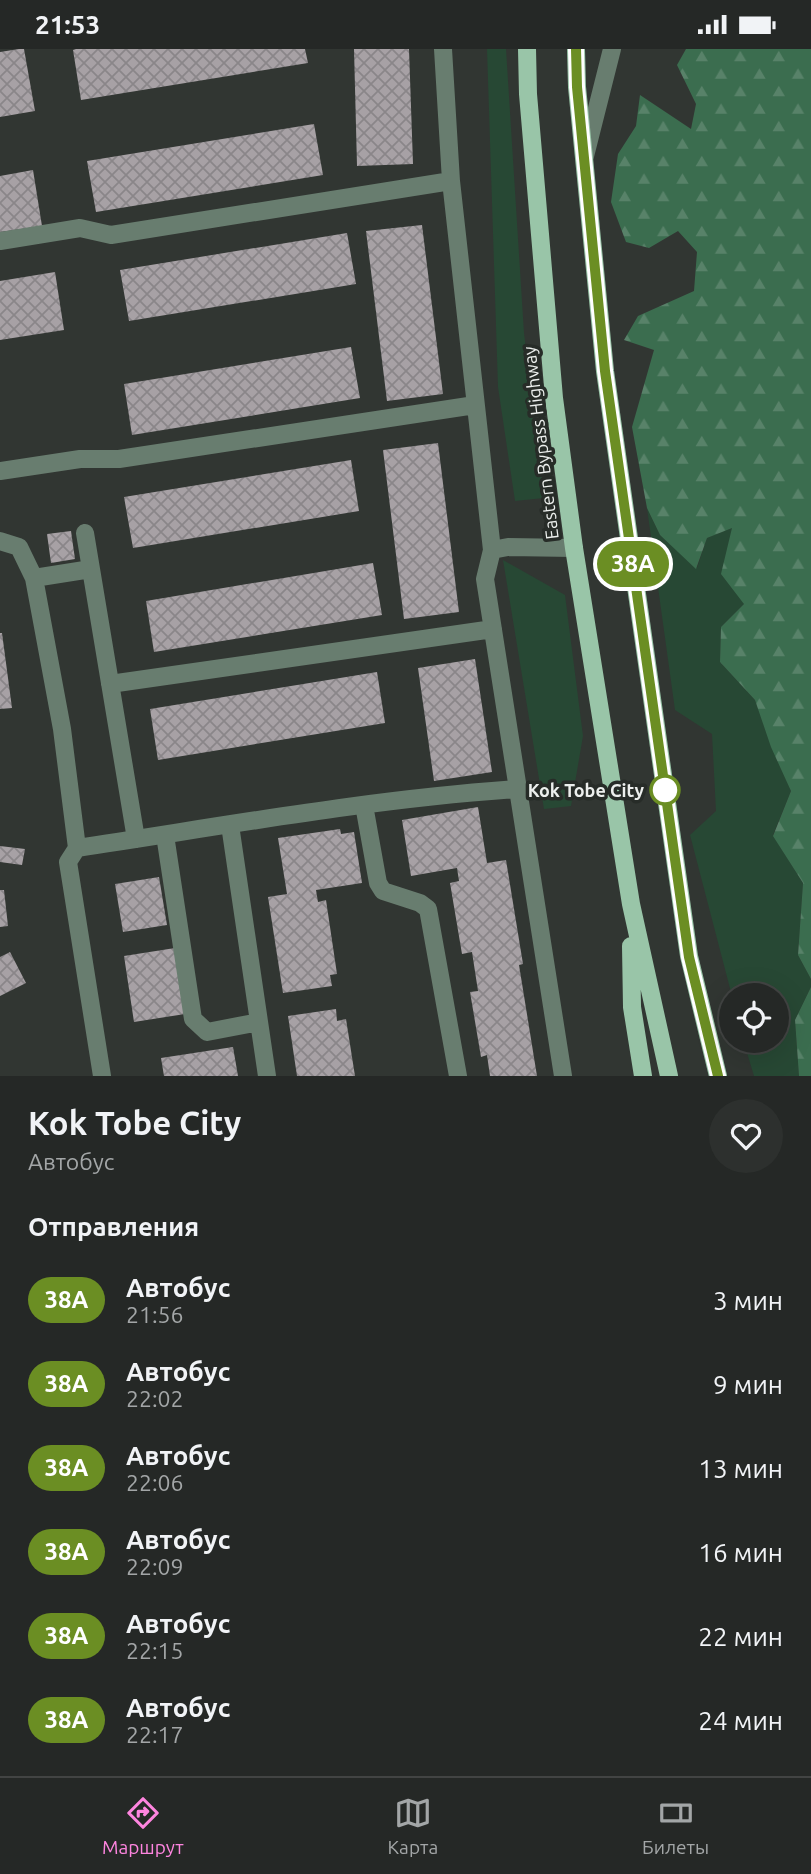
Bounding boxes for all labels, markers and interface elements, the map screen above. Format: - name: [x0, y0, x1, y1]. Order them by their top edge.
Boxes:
- text: 21:53: [35, 10, 100, 39]
- street label: Eastern Bypass Highway: [518, 345, 562, 541]
- line badge: 38А: [593, 541, 673, 587]
- text: 38А: [611, 550, 655, 577]
- marker: Kok Tobe City: [650, 775, 680, 805]
- place label: Kok Tobe City: [528, 780, 644, 800]
- map controls: [719, 983, 789, 1053]
- button: locate: [719, 983, 789, 1053]
- button: heart: [709, 1099, 783, 1173]
- text: Kok Tobe City: [28, 1104, 241, 1141]
- text: Автобус: [28, 1149, 115, 1174]
- text: Отправления: [28, 1212, 199, 1241]
- text: Автобус: [126, 1273, 230, 1302]
- text: 38А: [45, 1286, 88, 1313]
- text: 3 мин: [713, 1286, 783, 1315]
- text: 21:56: [126, 1302, 184, 1327]
- text: Автобус: [126, 1357, 230, 1386]
- text: 38А: [45, 1370, 88, 1397]
- text: 9 мин: [713, 1370, 783, 1399]
- text: 22:02: [126, 1386, 184, 1411]
- text: Автобус: [126, 1441, 230, 1470]
- text: 38А: [45, 1454, 88, 1481]
- text: 13 мин: [698, 1454, 783, 1483]
- text: 22:06: [126, 1470, 184, 1495]
- text: Автобус: [126, 1525, 230, 1554]
- text: 38А: [45, 1538, 88, 1565]
- text: 16 мин: [698, 1538, 783, 1567]
- text: 22:09: [126, 1554, 184, 1579]
- text: Автобус: [126, 1609, 230, 1638]
- text: 38А: [45, 1622, 88, 1649]
- text: 22 мин: [698, 1622, 783, 1651]
- text: 22:15: [126, 1638, 184, 1663]
- text: Автобус: [126, 1693, 230, 1722]
- text: 38А: [45, 1706, 88, 1733]
- text: 24 мин: [698, 1706, 783, 1735]
- text: 22:17: [126, 1722, 184, 1747]
- tab: Маршрут: [102, 1794, 184, 1858]
- tab: Карта: [388, 1794, 438, 1858]
- tab: Билеты: [642, 1794, 709, 1858]

